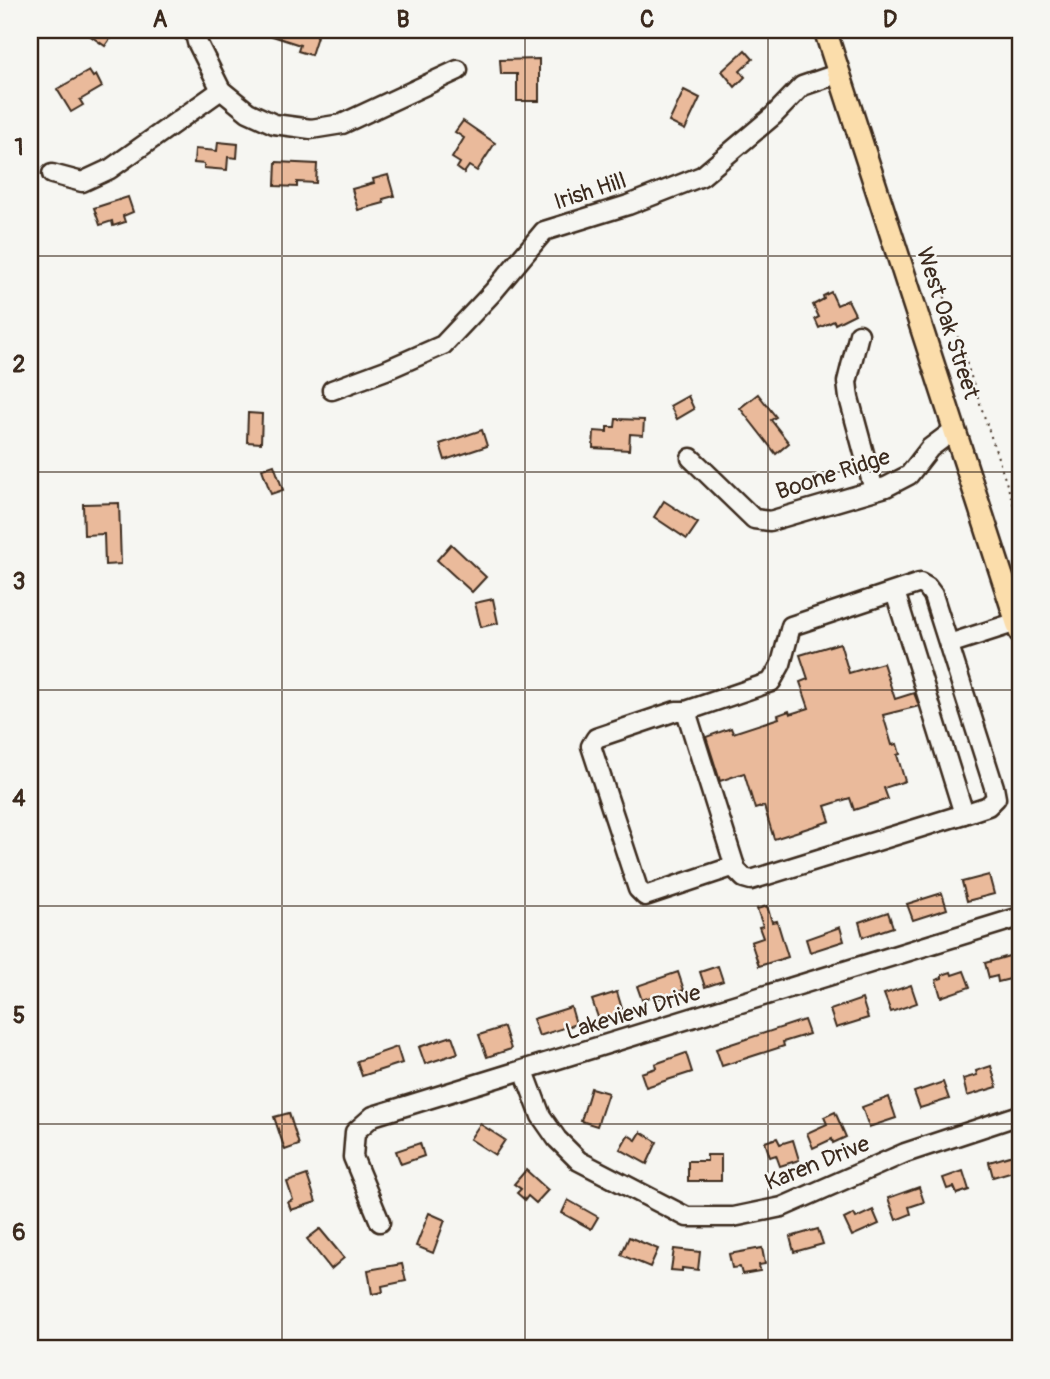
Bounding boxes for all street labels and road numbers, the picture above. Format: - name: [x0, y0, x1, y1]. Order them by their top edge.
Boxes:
- street label: Irish Hill: [550, 166, 630, 216]
- street label: West Oak Street: [910, 243, 986, 403]
- street label: Boone Ridge: [772, 442, 894, 506]
- street label: Lakeview Drive: [562, 977, 705, 1046]
- street label: Karen Drive: [760, 1129, 874, 1197]

